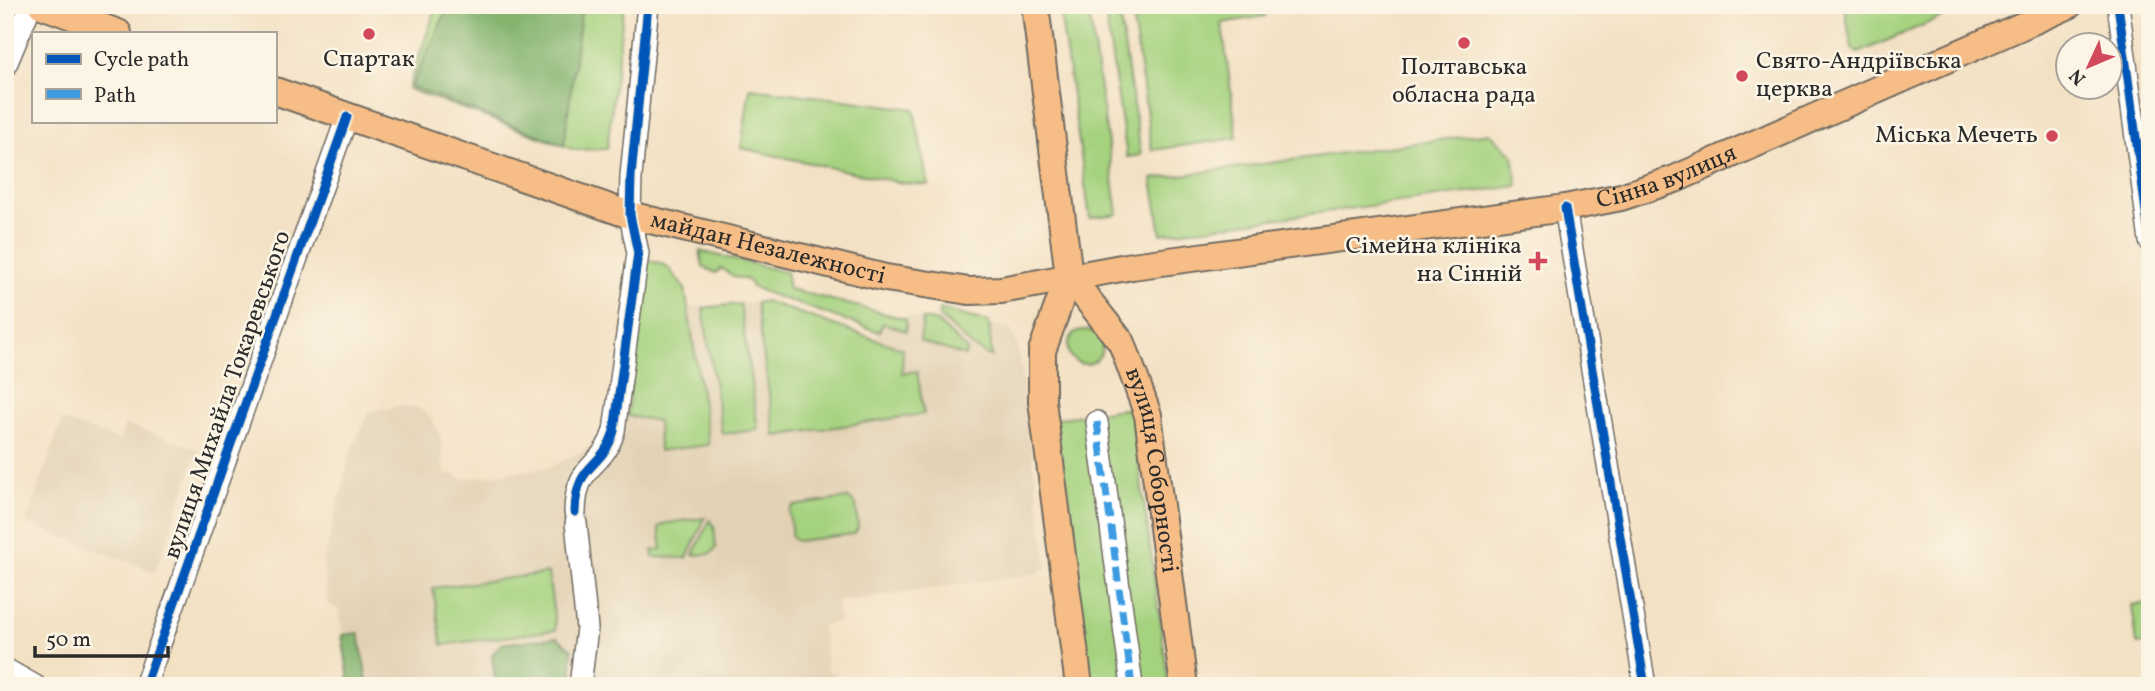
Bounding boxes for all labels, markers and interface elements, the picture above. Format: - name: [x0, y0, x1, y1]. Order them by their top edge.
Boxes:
- marker: Спартак: [361, 26, 377, 42]
- legend: [32, 32, 276, 122]
- north arrow: [2054, 32, 2124, 102]
- marker: Полтавська обласна рада: [1456, 35, 1472, 51]
- place label: Спартак: [323, 43, 415, 77]
- place label: Свято-Андріївська церква: [1756, 45, 1962, 107]
- text: Cycle path: [94, 46, 189, 75]
- place label: Полтавська обласна рада: [1392, 51, 1536, 113]
- text: N: [2064, 62, 2092, 90]
- marker: Свято-Андріївська церква: [1734, 68, 1750, 84]
- text: Path: [94, 82, 136, 111]
- place label: Міська Мечеть: [1875, 119, 2038, 153]
- marker: Міська Мечеть: [2044, 128, 2060, 144]
- street label: Сінна вулиця: [1594, 137, 1742, 218]
- street label: майдан Незалежності: [647, 204, 889, 294]
- street label: вулиця Михайла Токаревського: [156, 226, 300, 564]
- place label: Сімейна клініка на Сінній: [1346, 230, 1522, 292]
- marker: Сімейна клініка на Сінній: [1528, 251, 1548, 271]
- street label: вулиця Соборності: [1115, 363, 1186, 575]
- scale bar: [35, 614, 168, 658]
- text: 50 m: [46, 626, 91, 655]

